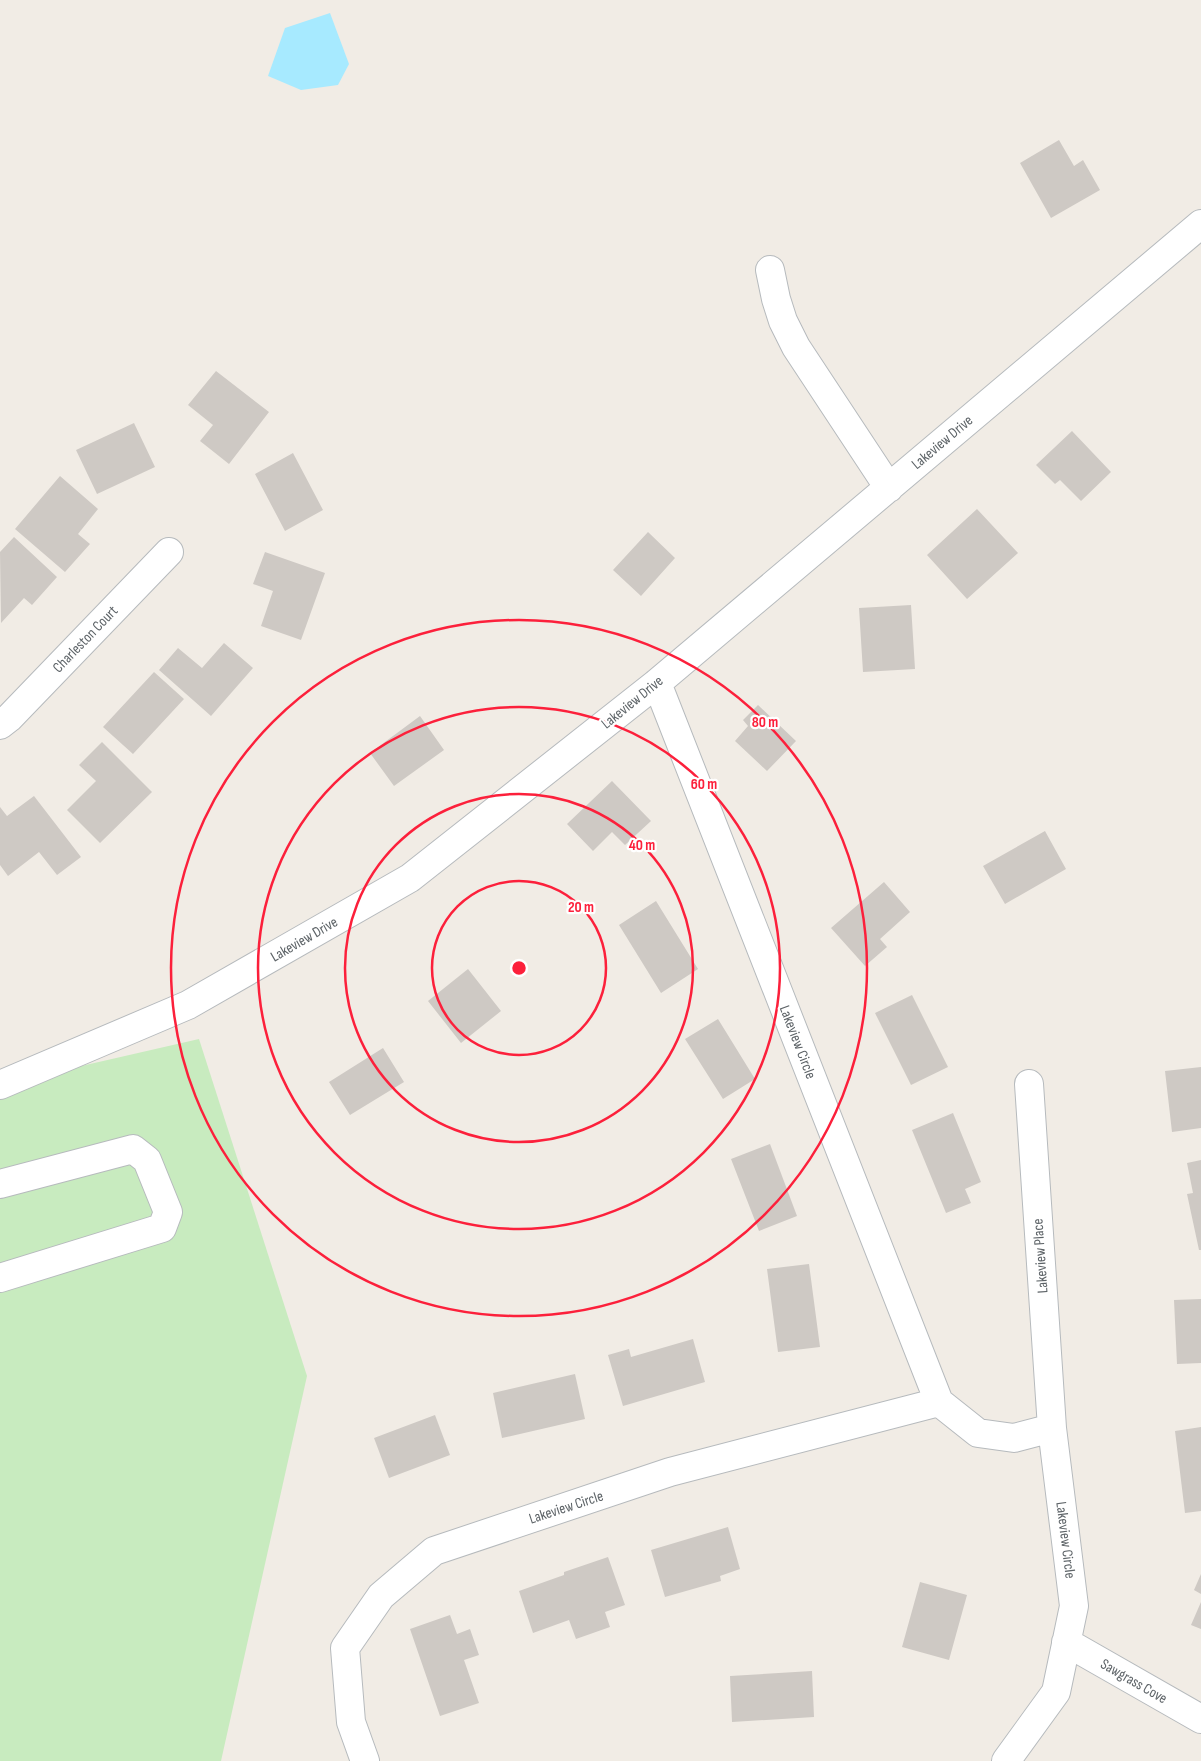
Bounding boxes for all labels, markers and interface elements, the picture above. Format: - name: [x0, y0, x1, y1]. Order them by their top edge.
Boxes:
- street label: Lakeview Drive: [908, 411, 977, 474]
- street label: Charleston Court: [49, 601, 122, 677]
- street label: Lakeview Drive: [597, 672, 667, 733]
- text: 80 m: [752, 713, 778, 732]
- text: 60 m: [691, 775, 717, 794]
- text: 40 m: [629, 836, 655, 855]
- text: 20 m: [568, 898, 594, 917]
- street label: Lakeview Drive: [267, 913, 341, 966]
- centre of rings: [510, 959, 528, 977]
- street label: Lakeview Circle: [775, 1003, 820, 1082]
- street label: Lakeview Place: [1028, 1218, 1053, 1294]
- street label: Lakeview Circle: [527, 1487, 606, 1528]
- street label: Lakeview Circle: [1051, 1501, 1080, 1579]
- street label: Sawgrass Cove: [1097, 1655, 1171, 1708]

